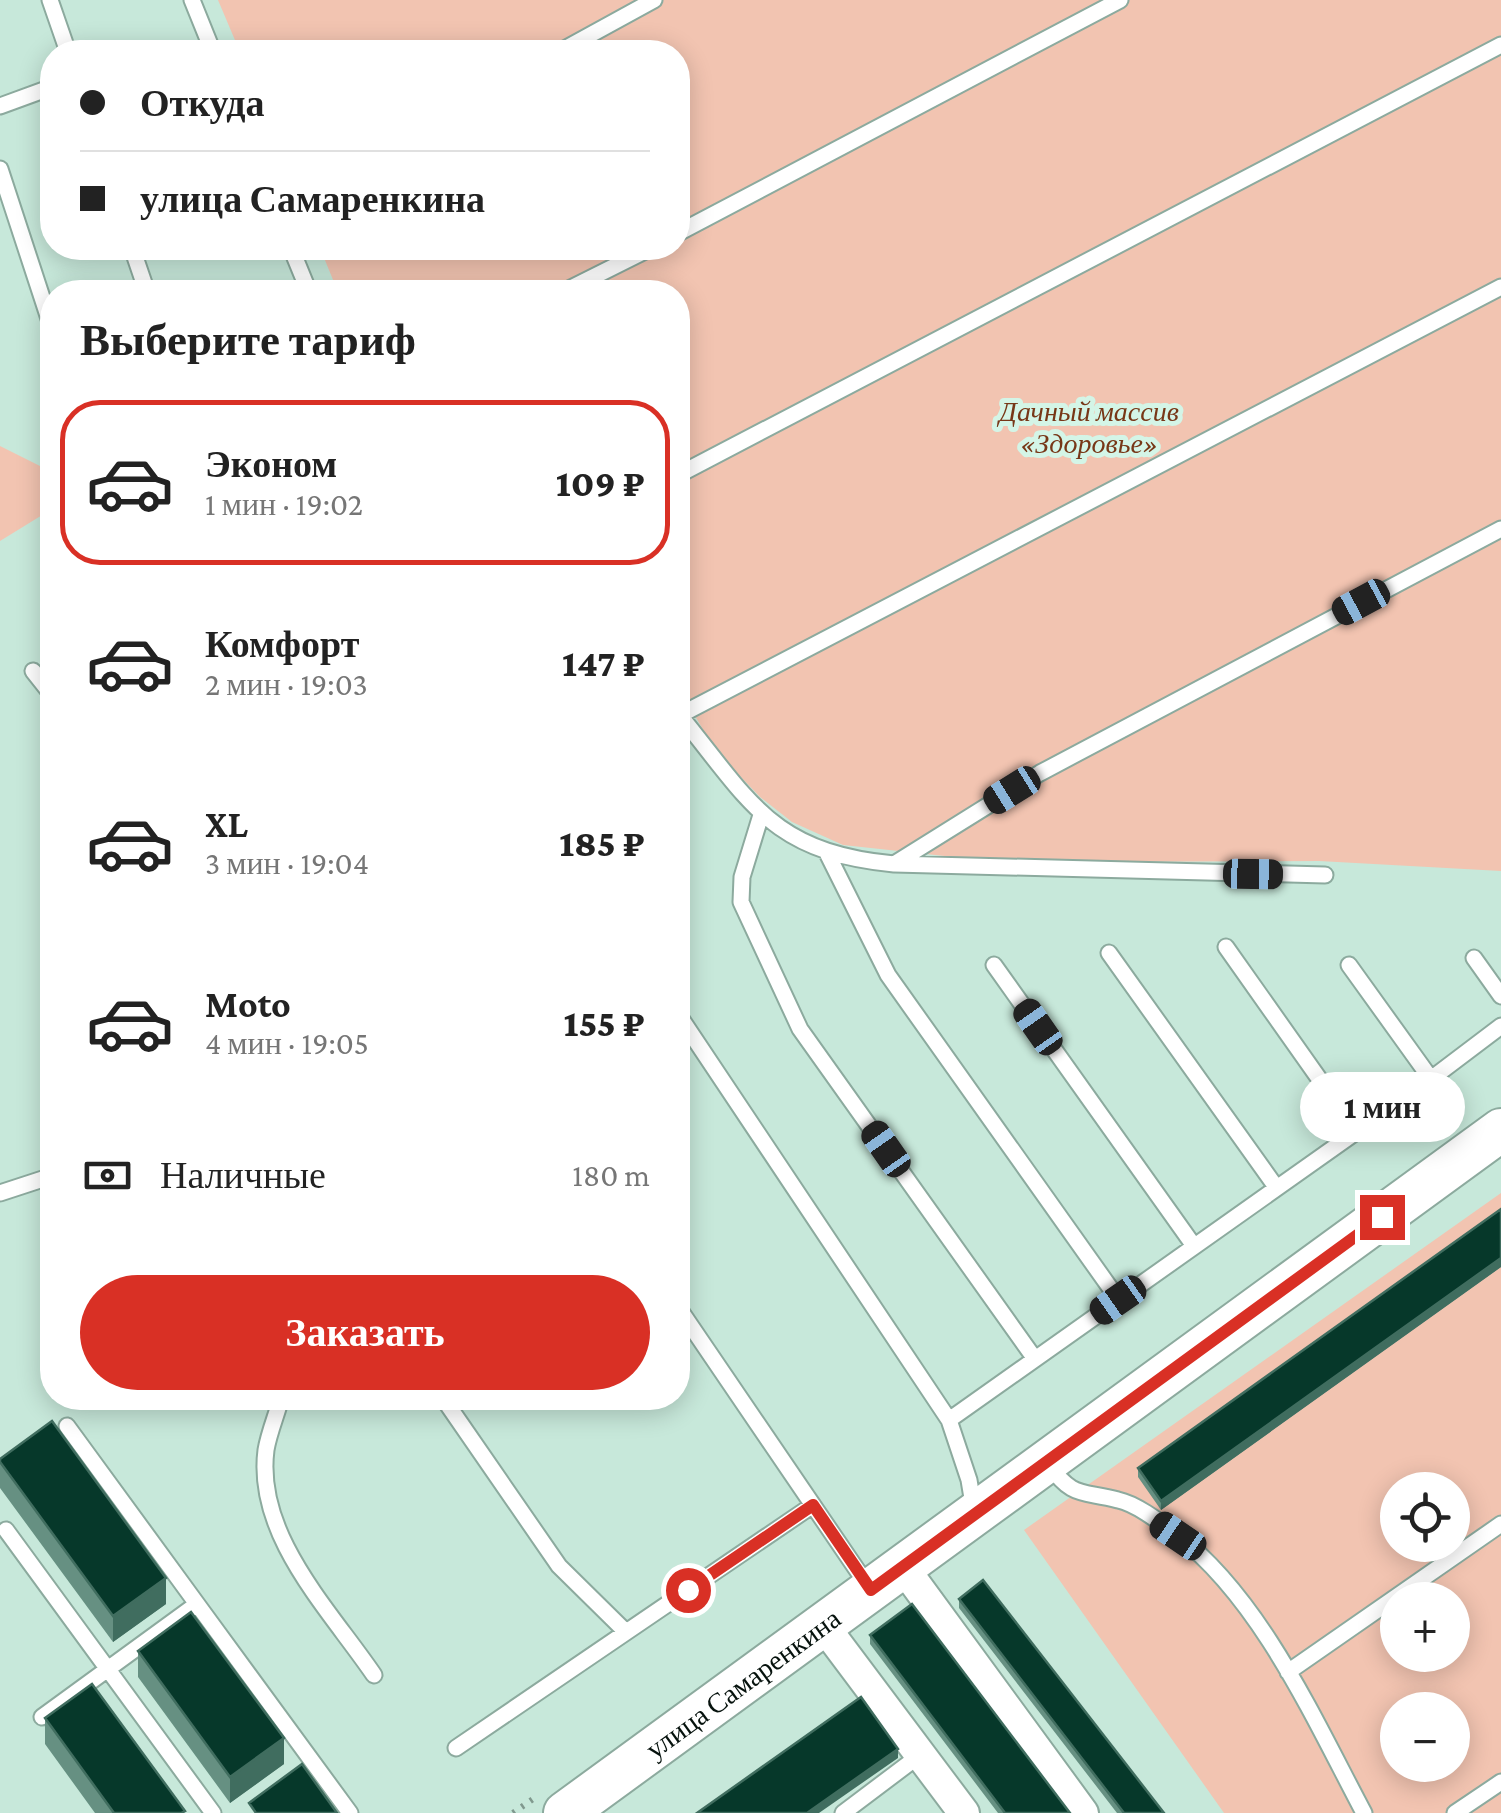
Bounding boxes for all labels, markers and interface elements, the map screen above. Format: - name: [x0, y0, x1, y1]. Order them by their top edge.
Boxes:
- text: Откуда: [140, 82, 264, 124]
- text: улица Самаренкина: [140, 178, 485, 220]
- text: Выберите тариф: [80, 315, 416, 365]
- park label: Дачный массив «Здоровье»: [996, 396, 1179, 459]
- icon: car: [85, 438, 175, 528]
- text: Эконом: [205, 443, 337, 485]
- text: 109 ₽: [556, 462, 645, 504]
- text: 1 мин · 19:02: [205, 486, 363, 522]
- car: [1327, 575, 1395, 629]
- icon: car: [85, 618, 175, 708]
- text: Комфорт: [205, 623, 359, 665]
- text: 147 ₽: [562, 642, 645, 684]
- text: 2 мин · 19:03: [205, 666, 368, 702]
- car: [979, 761, 1045, 819]
- icon: car: [85, 798, 175, 888]
- text: XL: [205, 803, 248, 845]
- text: 185 ₽: [559, 822, 645, 864]
- text: 3 мин · 19:04: [205, 845, 369, 881]
- car: [1223, 858, 1283, 890]
- icon: car: [85, 978, 175, 1068]
- text: Moto: [205, 983, 291, 1025]
- car: [1009, 994, 1067, 1060]
- text: 155 ₽: [564, 1002, 645, 1044]
- text: 4 мин · 19:05: [205, 1025, 369, 1061]
- callout: 1 мин: [1300, 1072, 1464, 1142]
- text: 1 мин: [1344, 1089, 1421, 1125]
- car: [857, 1116, 915, 1182]
- icon: cash: [80, 1148, 135, 1203]
- text: Наличные: [160, 1154, 326, 1196]
- text: 180 m: [572, 1157, 650, 1193]
- route end: [1360, 1195, 1405, 1240]
- car: [1085, 1271, 1151, 1329]
- button: Заказать: [80, 1275, 650, 1390]
- map controls: [1380, 1472, 1470, 1782]
- button: locate: [1380, 1472, 1470, 1562]
- car: [1145, 1507, 1211, 1565]
- route start: [666, 1568, 711, 1613]
- button: +: [1380, 1582, 1470, 1672]
- street label: улица Самаренкина: [639, 1602, 846, 1764]
- button: −: [1380, 1692, 1470, 1782]

